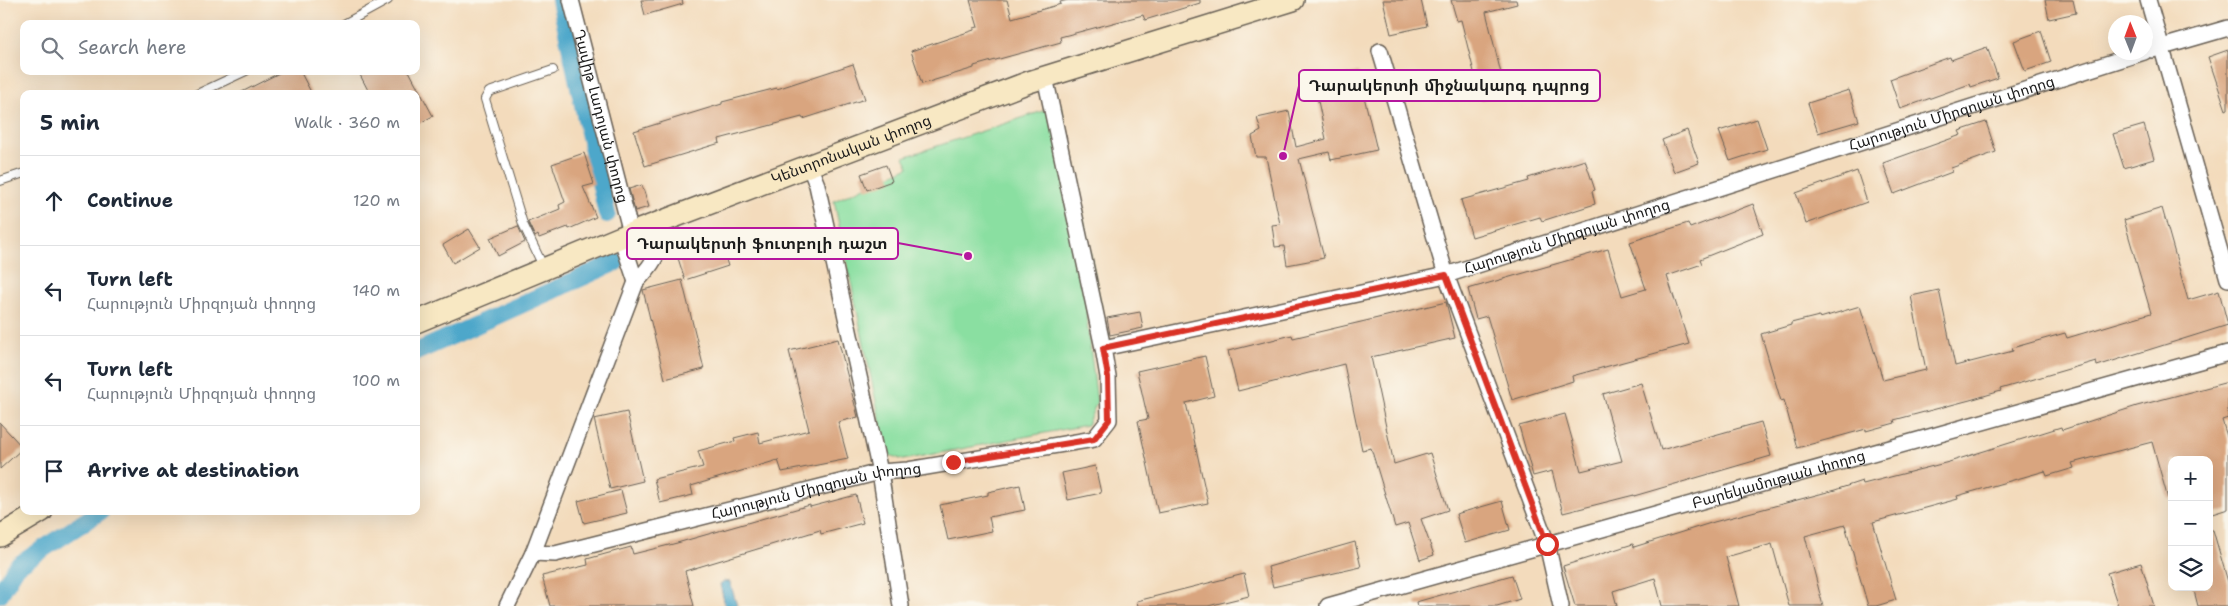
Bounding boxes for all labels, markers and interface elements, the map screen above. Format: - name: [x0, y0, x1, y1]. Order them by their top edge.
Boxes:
- north arrow: [2108, 15, 2153, 60]
- search box: [20, 20, 420, 75]
- street label: Դավիթ Լադոյան փողոց: [569, 27, 633, 205]
- icon: search: [38, 34, 66, 62]
- text: Search here: [78, 35, 187, 60]
- callout: Դարակերտի միջնակարգ դպրոց: [1299, 70, 1600, 101]
- street label: Հարություն Միրզոյան փողոց: [1846, 71, 2057, 156]
- text: Դարակերտի միջնակարգ դպրոց: [1308, 75, 1590, 96]
- text: 5 min: [40, 109, 100, 137]
- street label: Կենտրոնական փողոց: [768, 110, 934, 189]
- text: Walk · 360 m: [294, 112, 400, 133]
- icon: ahead: [40, 187, 68, 215]
- text: Continue: [87, 188, 173, 213]
- text: 120 m: [353, 190, 400, 211]
- street label: Հարություն Միրզոյան փողոց: [1461, 194, 1672, 279]
- callout: Դարակերտի ֆուտբոլի դաշտ: [627, 228, 898, 259]
- text: Դարակերտի ֆուտբոլի դաշտ: [636, 233, 888, 254]
- text: Turn left: [87, 267, 173, 292]
- icon: left: [40, 277, 68, 305]
- text: 140 m: [353, 280, 400, 301]
- text: Հարություն Միրզոյան փողոց: [87, 293, 316, 314]
- text: Turn left: [87, 357, 173, 382]
- icon: left: [40, 367, 68, 395]
- text: 100 m: [352, 370, 400, 391]
- text: Հարություն Միրզոյան փողոց: [87, 383, 316, 404]
- street label: Բարեկամության փողոց: [1690, 445, 1867, 513]
- route end: [942, 451, 965, 474]
- map controls: [2168, 456, 2213, 591]
- button: +: [2168, 456, 2213, 501]
- icon: arrive: [40, 457, 68, 485]
- text: Arrive at destination: [87, 458, 299, 483]
- street label: Հարություն Միրզոյան փողոց: [709, 458, 923, 524]
- button: −: [2168, 501, 2213, 546]
- route start: [1536, 533, 1559, 556]
- button: layers: [2168, 546, 2213, 591]

